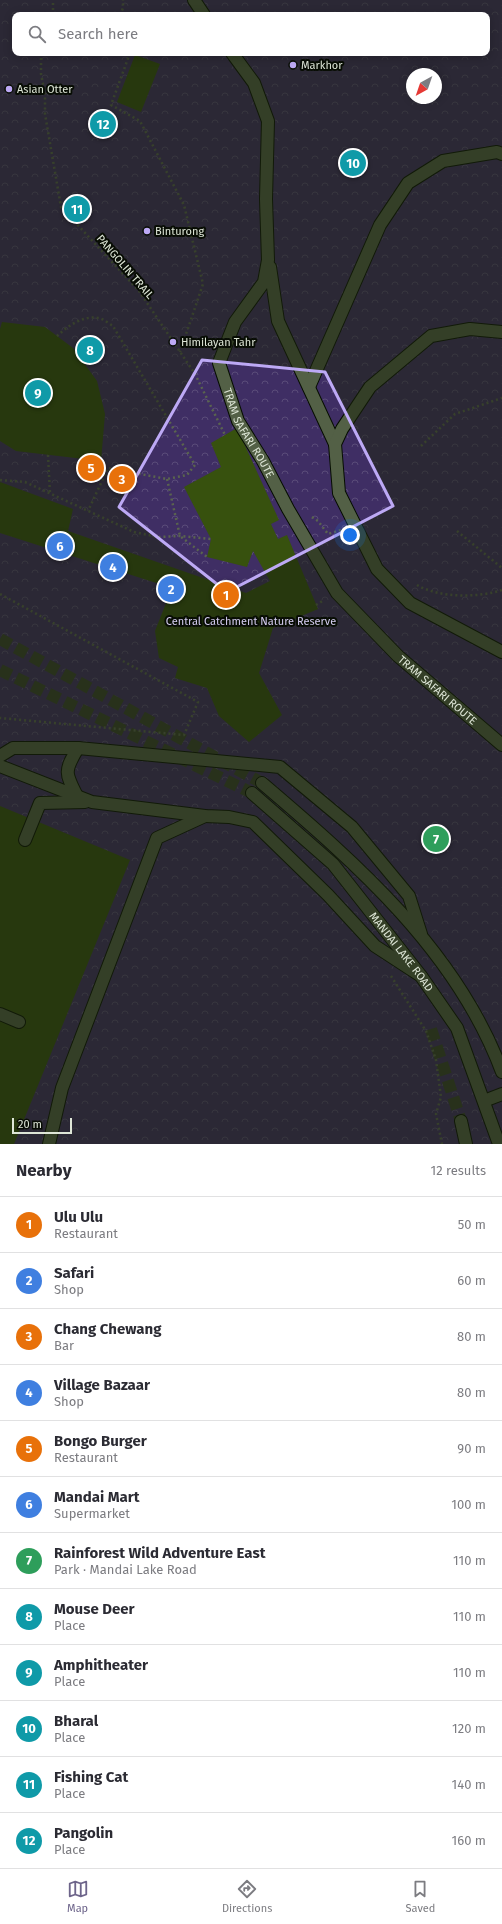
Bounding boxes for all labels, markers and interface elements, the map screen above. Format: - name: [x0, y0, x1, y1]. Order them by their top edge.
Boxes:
- search box: [12, 12, 490, 56]
- icon: search: [26, 23, 48, 45]
- text: Search here: [58, 25, 138, 43]
- place label: Markhor: [301, 59, 343, 72]
- marker: Markhor: [288, 60, 298, 70]
- north arrow: [406, 68, 442, 104]
- place label: Asian Otter: [17, 83, 73, 96]
- marker: Asian Otter: [4, 84, 14, 94]
- pin: 12: [90, 109, 116, 139]
- pin: 10: [340, 148, 366, 178]
- pin: 11: [64, 194, 90, 224]
- place label: Binturong: [155, 225, 204, 238]
- marker: Binturong: [142, 226, 152, 236]
- street label: PANGOLIN TRAIL: [94, 232, 157, 302]
- pin: 8: [77, 335, 103, 365]
- place label: Himilayan Tahr: [181, 336, 256, 349]
- marker: Himilayan Tahr: [168, 337, 178, 347]
- pin: 9: [25, 378, 51, 408]
- street label: TRAM SAFARI ROUTE: [221, 386, 277, 480]
- pin: 5: [78, 453, 104, 483]
- pin: 3: [109, 464, 135, 494]
- your location: [340, 525, 360, 545]
- pin: 6: [47, 531, 73, 561]
- pin: 4: [100, 552, 126, 582]
- pin: 2: [158, 574, 184, 604]
- pin: 1: [213, 580, 239, 610]
- park label: Central Catchment Nature Reserve: [166, 615, 336, 628]
- street label: TRAM SAFARI ROUTE: [396, 653, 480, 727]
- pin: 7: [423, 824, 449, 854]
- street label: MANDAI LAKE ROAD: [367, 910, 436, 994]
- scale bar: [12, 1116, 72, 1135]
- text: 20 m: [18, 1118, 42, 1131]
- text: Nearby: [16, 1160, 71, 1181]
- text: 12 results: [431, 1163, 486, 1178]
- text: Ulu Ulu: [54, 1208, 103, 1226]
- text: 1: [26, 1217, 32, 1232]
- text: 50 m: [458, 1217, 486, 1232]
- text: Restaurant: [54, 1226, 118, 1241]
- text: Safari: [54, 1264, 94, 1282]
- text: 2: [26, 1273, 32, 1288]
- text: 60 m: [457, 1273, 486, 1288]
- text: Shop: [54, 1282, 84, 1297]
- text: Chang Chewang: [54, 1320, 161, 1338]
- text: 3: [26, 1329, 32, 1344]
- text: 80 m: [457, 1329, 486, 1344]
- text: Bar: [54, 1338, 74, 1353]
- text: Village Bazaar: [54, 1376, 150, 1394]
- text: 4: [25, 1385, 33, 1400]
- text: 80 m: [457, 1385, 486, 1400]
- text: Shop: [54, 1394, 84, 1409]
- text: Bongo Burger: [54, 1432, 147, 1450]
- text: 5: [26, 1441, 32, 1456]
- text: 90 m: [457, 1441, 486, 1456]
- text: Restaurant: [54, 1450, 118, 1465]
- text: Mandai Mart: [54, 1488, 140, 1506]
- text: 6: [25, 1497, 33, 1512]
- text: 100 m: [451, 1497, 486, 1512]
- text: Supermarket: [54, 1506, 130, 1521]
- text: Rainforest Wild Adventure East: [54, 1544, 265, 1562]
- text: 7: [26, 1553, 32, 1568]
- text: 110 m: [453, 1553, 486, 1568]
- text: Park · Mandai Lake Road: [54, 1562, 197, 1577]
- text: Mouse Deer: [54, 1600, 135, 1618]
- text: 8: [25, 1609, 33, 1624]
- text: 110 m: [453, 1609, 486, 1624]
- text: Place: [54, 1618, 85, 1633]
- text: Amphitheater: [54, 1656, 148, 1674]
- text: 9: [25, 1665, 33, 1680]
- text: 110 m: [453, 1665, 486, 1680]
- text: Place: [54, 1674, 85, 1689]
- text: Bharal: [54, 1712, 98, 1730]
- text: 10: [22, 1721, 36, 1736]
- text: 120 m: [452, 1721, 486, 1736]
- text: Place: [54, 1730, 85, 1745]
- text: Fishing Cat: [54, 1768, 128, 1786]
- text: 11: [23, 1777, 35, 1792]
- text: 140 m: [452, 1777, 486, 1792]
- text: Place: [54, 1786, 85, 1801]
- text: Pangolin: [54, 1824, 113, 1842]
- text: 12: [23, 1833, 35, 1848]
- text: 160 m: [452, 1833, 486, 1848]
- text: Place: [54, 1842, 85, 1857]
- tab: Map: [67, 1878, 89, 1915]
- tab: Directions: [222, 1878, 272, 1915]
- tab: Saved: [406, 1878, 435, 1915]

